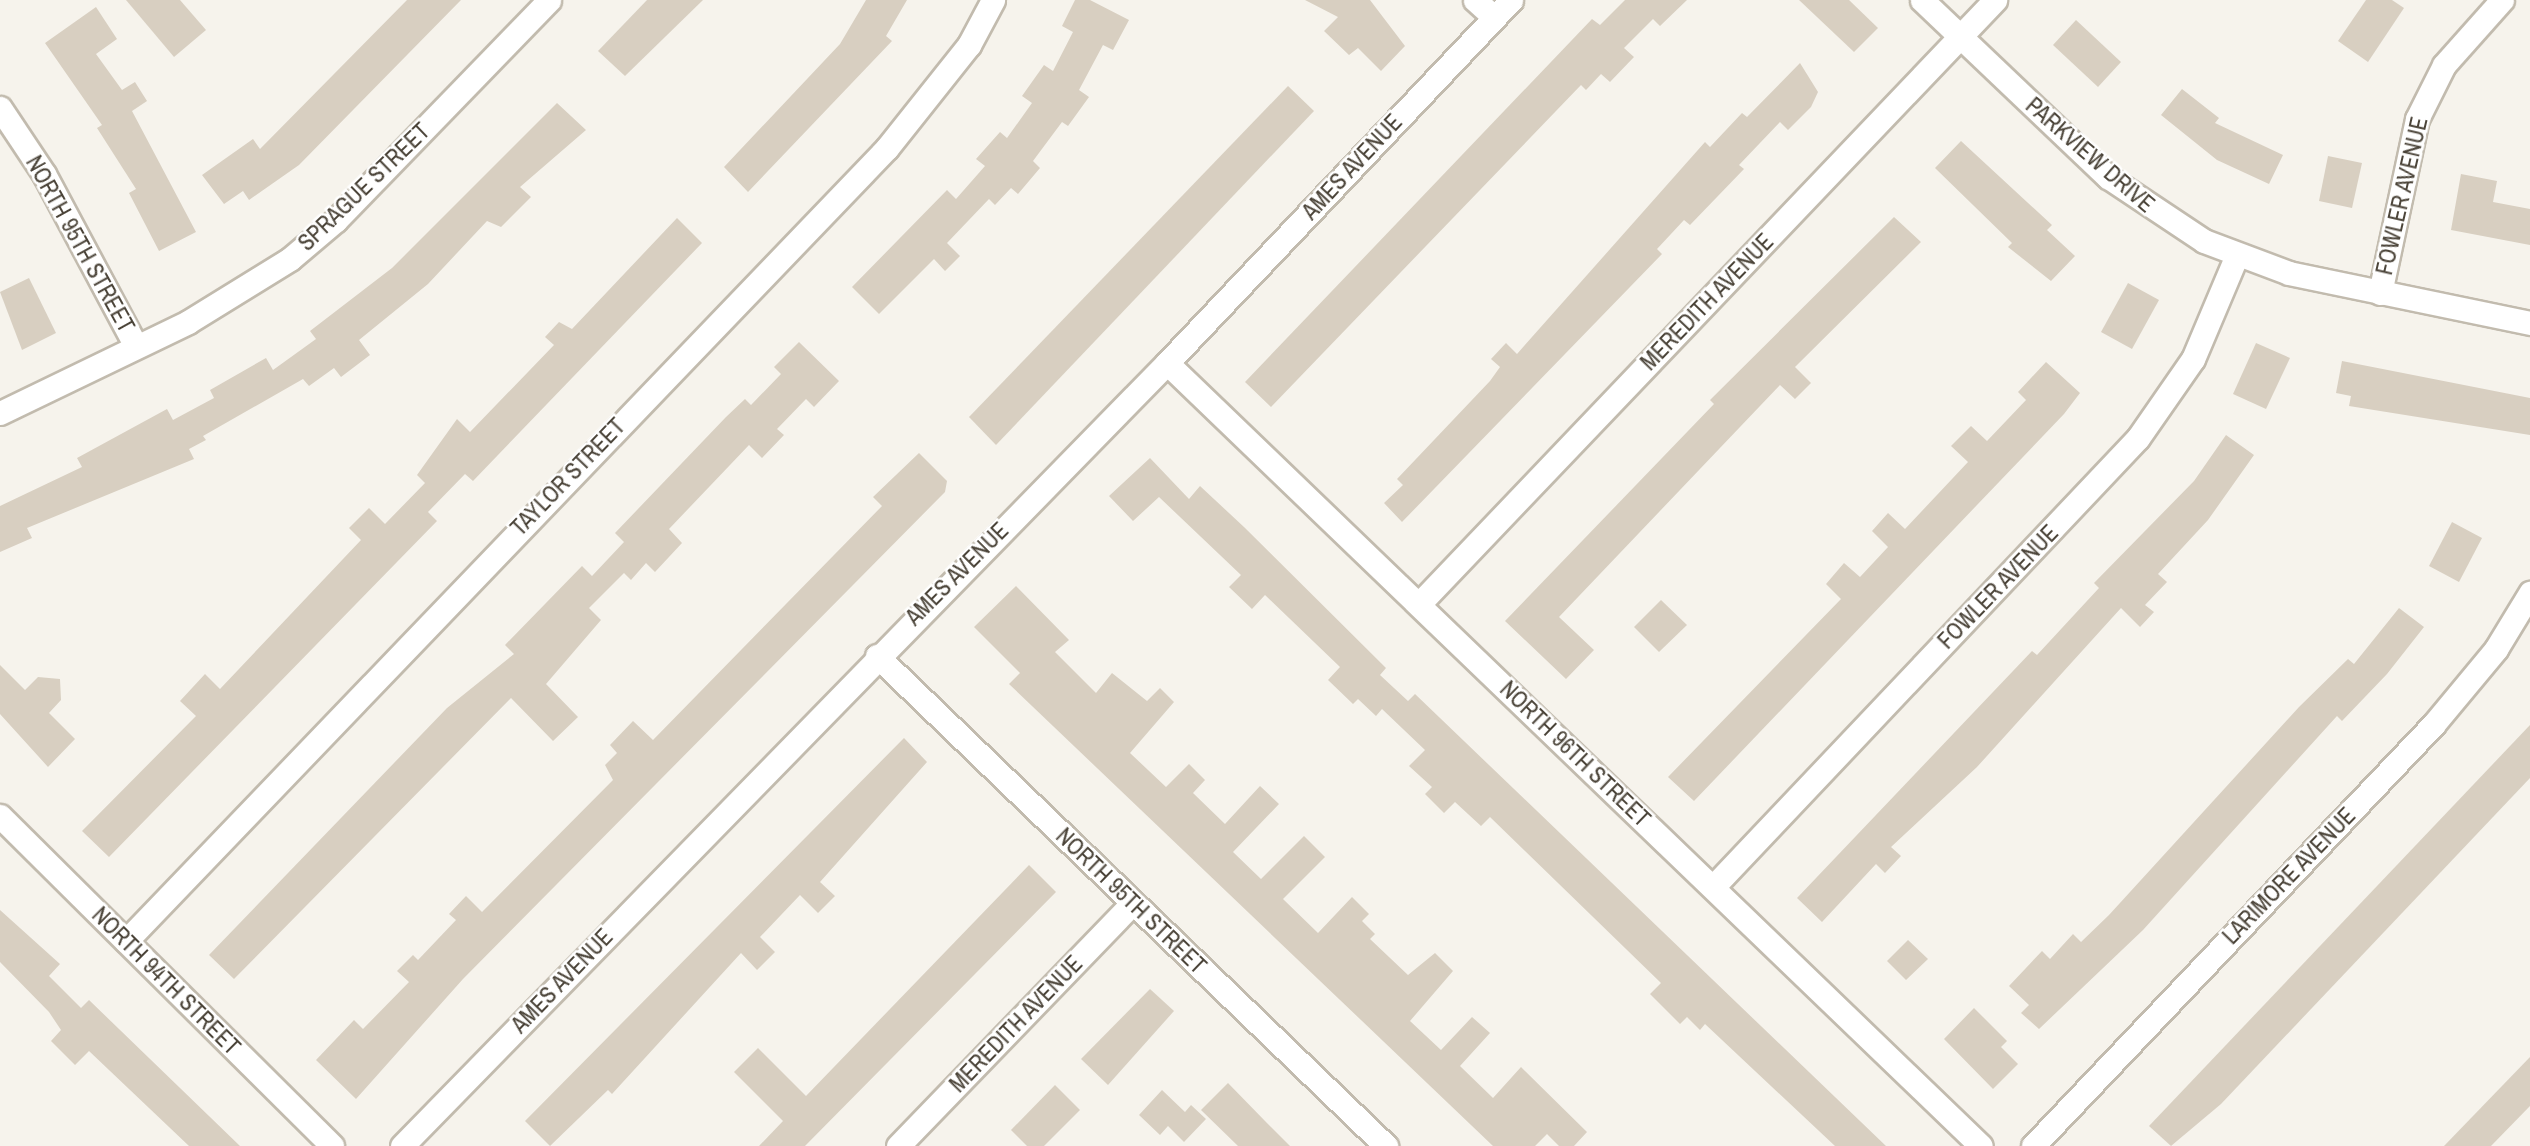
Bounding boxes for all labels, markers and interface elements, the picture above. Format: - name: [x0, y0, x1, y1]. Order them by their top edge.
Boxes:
- street label: PARKVIEW DRIVE: [2020, 92, 2160, 218]
- street label: AMES AVENUE: [1296, 108, 1408, 226]
- street label: FOWLER AVENUE: [2370, 114, 2434, 278]
- street label: SPRAGUE STREET: [293, 117, 435, 257]
- street label: NORTH 95TH STREET: [20, 151, 140, 337]
- street label: MEREDITH AVENUE: [1635, 228, 1779, 376]
- street label: TAYLOR STREET: [505, 413, 631, 541]
- street label: AMES AVENUE: [900, 517, 1014, 631]
- street label: FOWLER AVENUE: [1932, 519, 2064, 655]
- street label: NORTH 96TH STREET: [1494, 675, 1656, 833]
- street label: LARIMORE AVENUE: [2217, 802, 2361, 950]
- street label: NORTH 95TH STREET: [1050, 822, 1212, 980]
- street label: NORTH 94TH STREET: [86, 901, 246, 1061]
- street label: AMES AVENUE: [505, 923, 619, 1039]
- street label: MEREDITH AVENUE: [944, 950, 1088, 1098]

